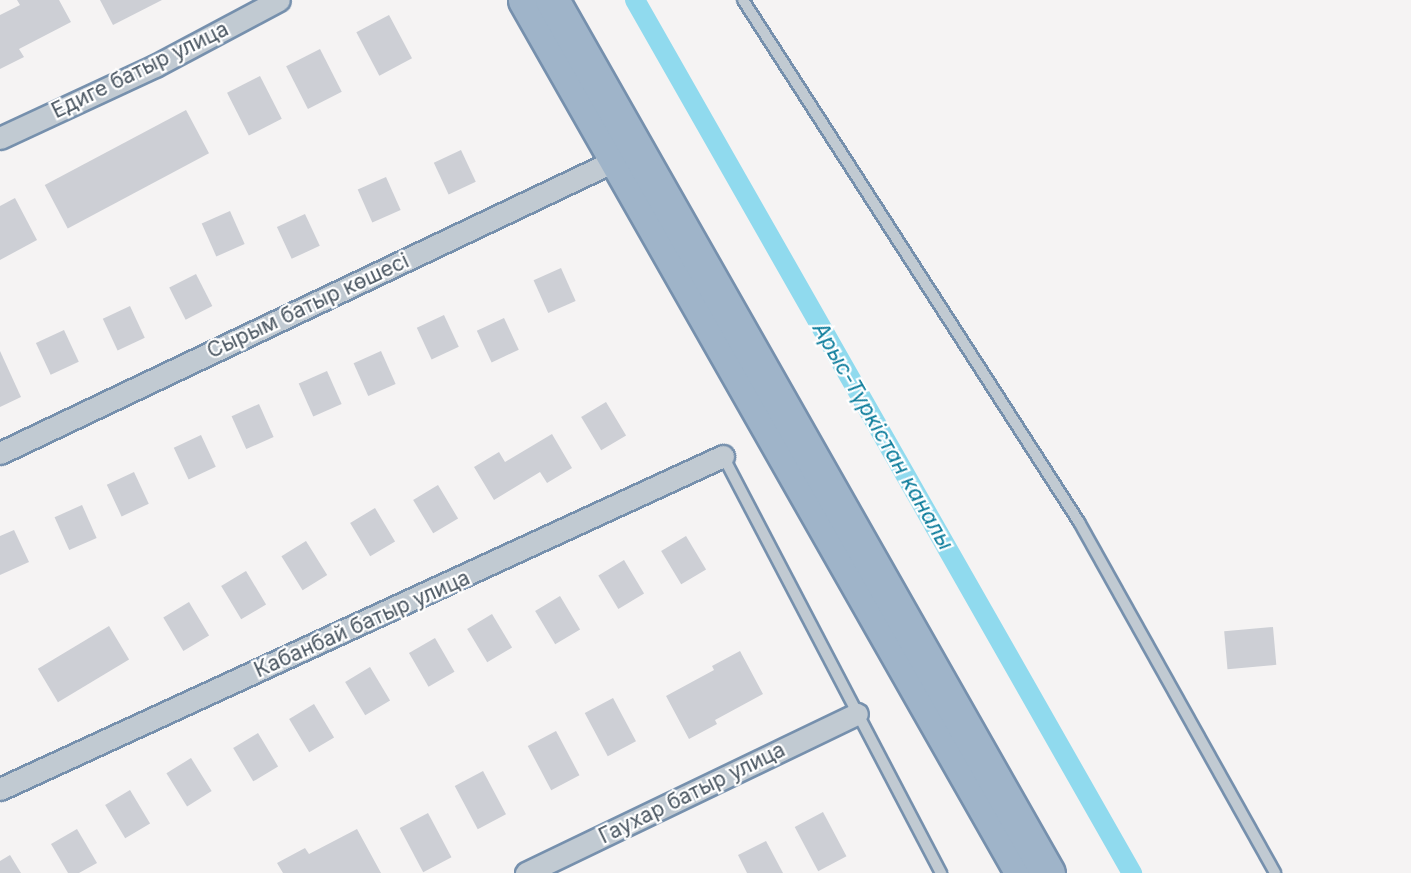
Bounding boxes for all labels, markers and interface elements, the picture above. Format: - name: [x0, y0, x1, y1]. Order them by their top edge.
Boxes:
- street label: Едиге батыр улица: [48, 16, 232, 124]
- street label: Сырым батыр көшесі: [203, 248, 413, 364]
- water label: Арыс-Түркістан каналы: [807, 318, 959, 554]
- street label: Кабанбай батыр улица: [250, 565, 474, 683]
- street label: Гаухар батыр улица: [595, 737, 789, 849]

